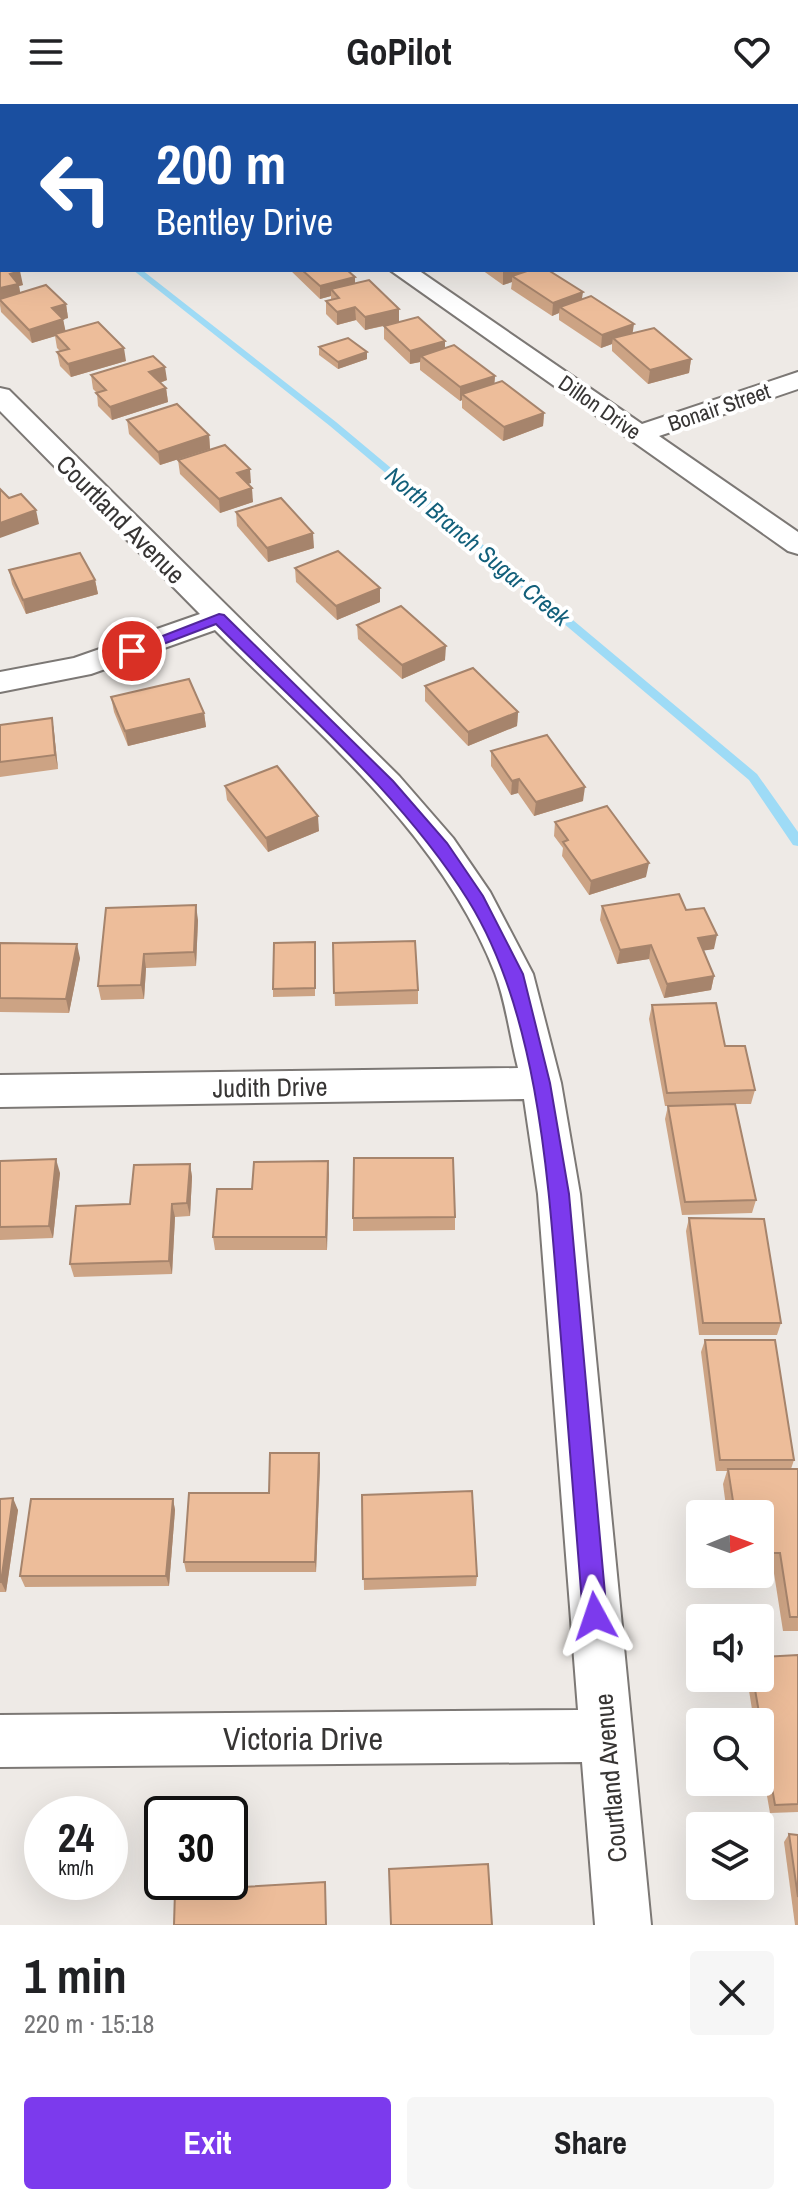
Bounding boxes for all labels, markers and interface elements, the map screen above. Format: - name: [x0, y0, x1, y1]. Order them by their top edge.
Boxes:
- text: GoPilot: [347, 28, 451, 76]
- icon: menu: [24, 30, 68, 74]
- icon: heart: [730, 30, 774, 74]
- text: 200 m: [156, 126, 286, 201]
- icon: left: [24, 136, 128, 240]
- text: Bentley Drive: [156, 198, 333, 246]
- street label: Dillon Drive: [553, 368, 647, 446]
- street label: Bonair Street: [664, 376, 774, 438]
- street label: Courtland Avenue: [49, 447, 193, 591]
- water label: North Branch Sugar Creek: [379, 459, 578, 634]
- pin: [98, 617, 166, 685]
- icon: arrive: [110, 629, 154, 673]
- street label: Judith Drive: [212, 1068, 328, 1106]
- north arrow: [686, 1500, 774, 1588]
- map controls: [686, 1500, 774, 1900]
- position arrow: [553, 1574, 637, 1658]
- button: sound: [686, 1604, 774, 1692]
- street label: Courtland Avenue: [585, 1692, 635, 1864]
- button: search: [686, 1708, 774, 1796]
- street label: Victoria Drive: [223, 1717, 383, 1760]
- speed limit sign: 30: [144, 1796, 248, 1900]
- text: 24: [58, 1811, 94, 1864]
- button: layers: [686, 1812, 774, 1900]
- text: km/h: [58, 1854, 94, 1881]
- text: 1 min: [24, 1943, 127, 2008]
- button: close: [690, 1951, 774, 2035]
- text: 220 m · 15:18: [24, 2006, 154, 2041]
- button: Exit: [24, 2097, 391, 2189]
- button: Share: [407, 2097, 774, 2189]

